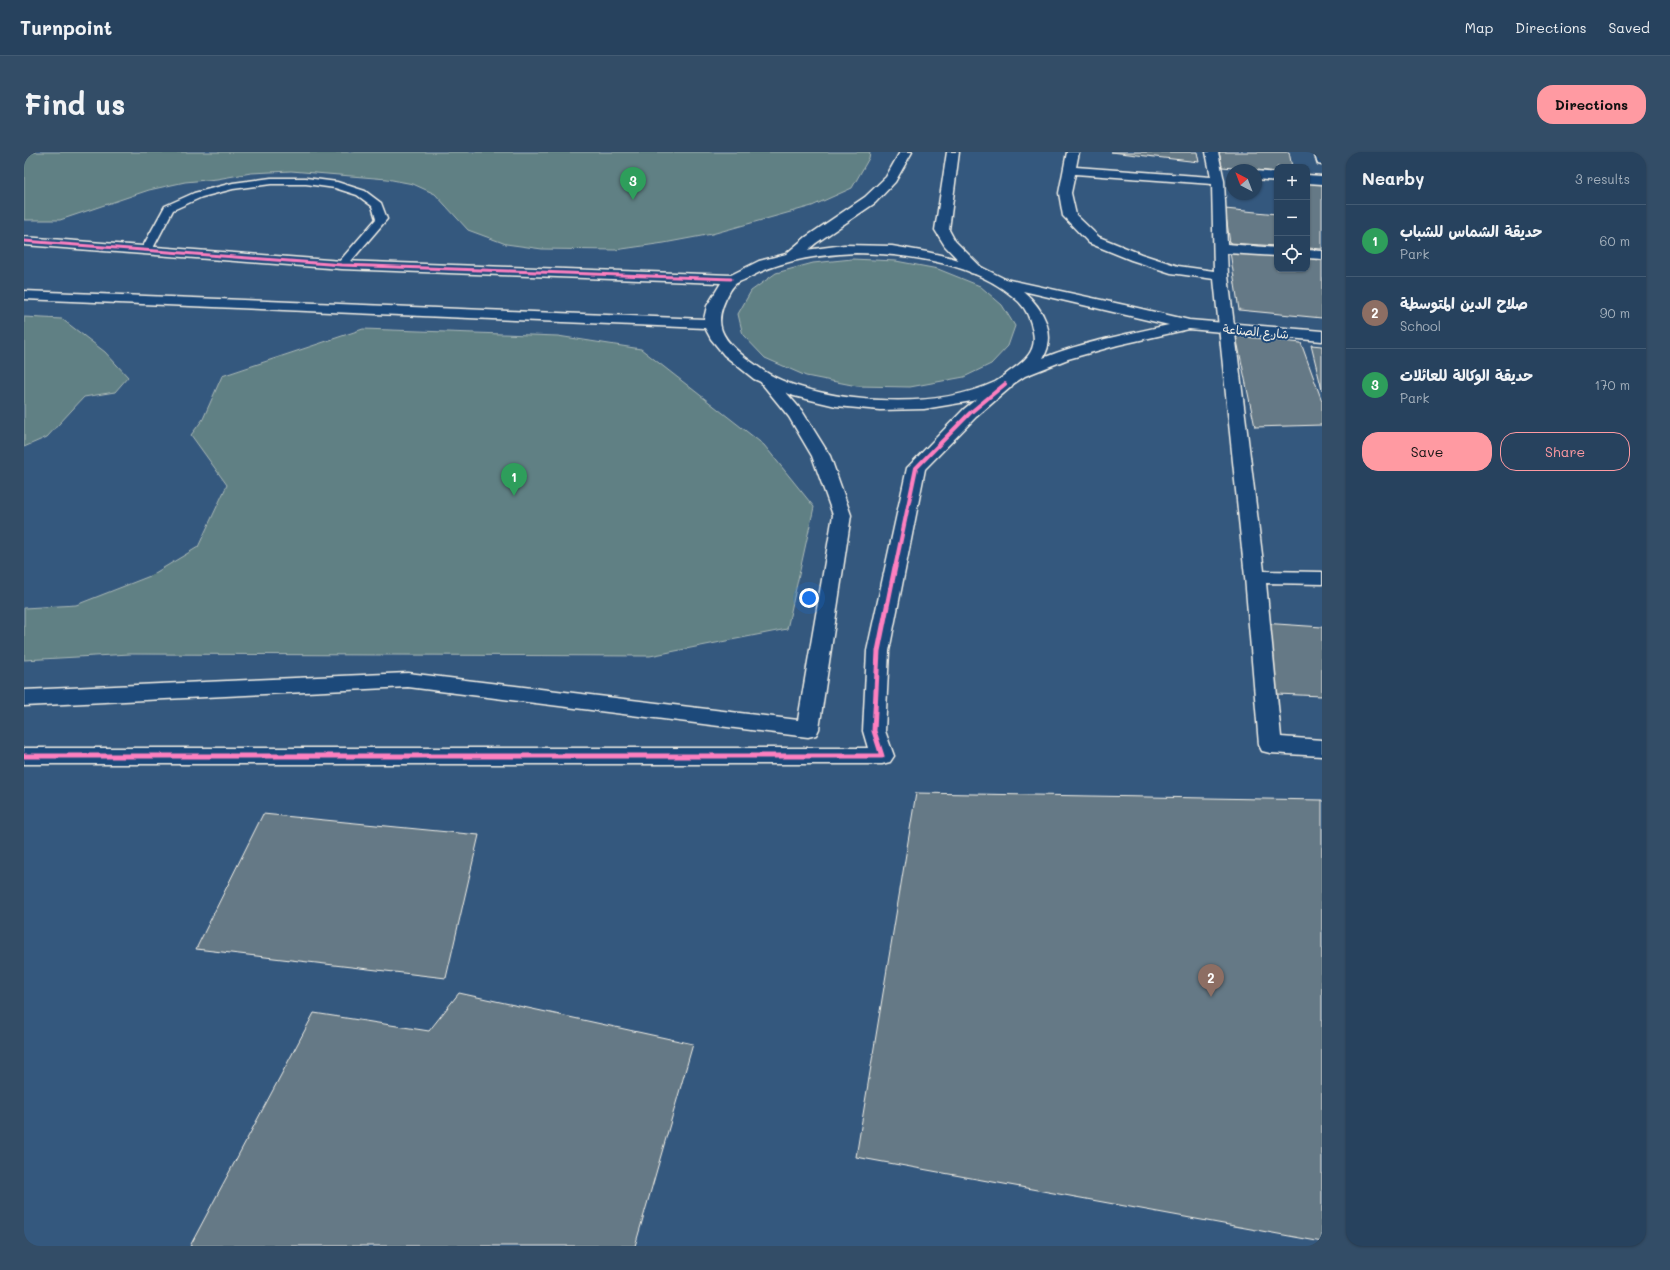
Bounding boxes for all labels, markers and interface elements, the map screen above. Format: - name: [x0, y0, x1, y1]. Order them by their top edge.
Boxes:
- text: Turnpoint: [20, 15, 112, 40]
- text: Map: [1465, 18, 1493, 37]
- text: Directions: [1515, 18, 1586, 37]
- text: Saved: [1608, 18, 1650, 37]
- button: Directions: [1537, 85, 1646, 124]
- text: Find us: [24, 86, 125, 122]
- north arrow: [1226, 164, 1262, 200]
- map controls: [1274, 164, 1310, 272]
- button: +: [1274, 164, 1310, 200]
- pin: 3: [620, 167, 646, 200]
- text: Nearby: [1362, 167, 1424, 189]
- text: 3 results: [1575, 170, 1630, 187]
- button: −: [1274, 200, 1310, 236]
- text: حديقة الشماس للشباب: [1400, 221, 1542, 241]
- text: 1: [1372, 232, 1378, 249]
- text: 60 m: [1600, 232, 1630, 249]
- button: locate: [1274, 236, 1310, 272]
- text: Park: [1400, 245, 1429, 262]
- text: صلاح الدين المتوسطة: [1400, 293, 1528, 313]
- text: 2: [1371, 304, 1379, 321]
- text: 90 m: [1600, 304, 1630, 321]
- text: School: [1400, 317, 1441, 334]
- street label: شارع الصناعة: [1222, 320, 1290, 344]
- text: حديقة الوكالة للعائلات: [1400, 365, 1533, 385]
- text: 3: [1371, 376, 1379, 393]
- text: 170 m: [1594, 376, 1630, 393]
- text: Park: [1400, 389, 1429, 406]
- button: Save: [1362, 432, 1492, 471]
- button: Share: [1500, 432, 1630, 471]
- pin: 1: [501, 463, 527, 496]
- your location: [799, 588, 819, 608]
- pin: 2: [1198, 964, 1224, 997]

